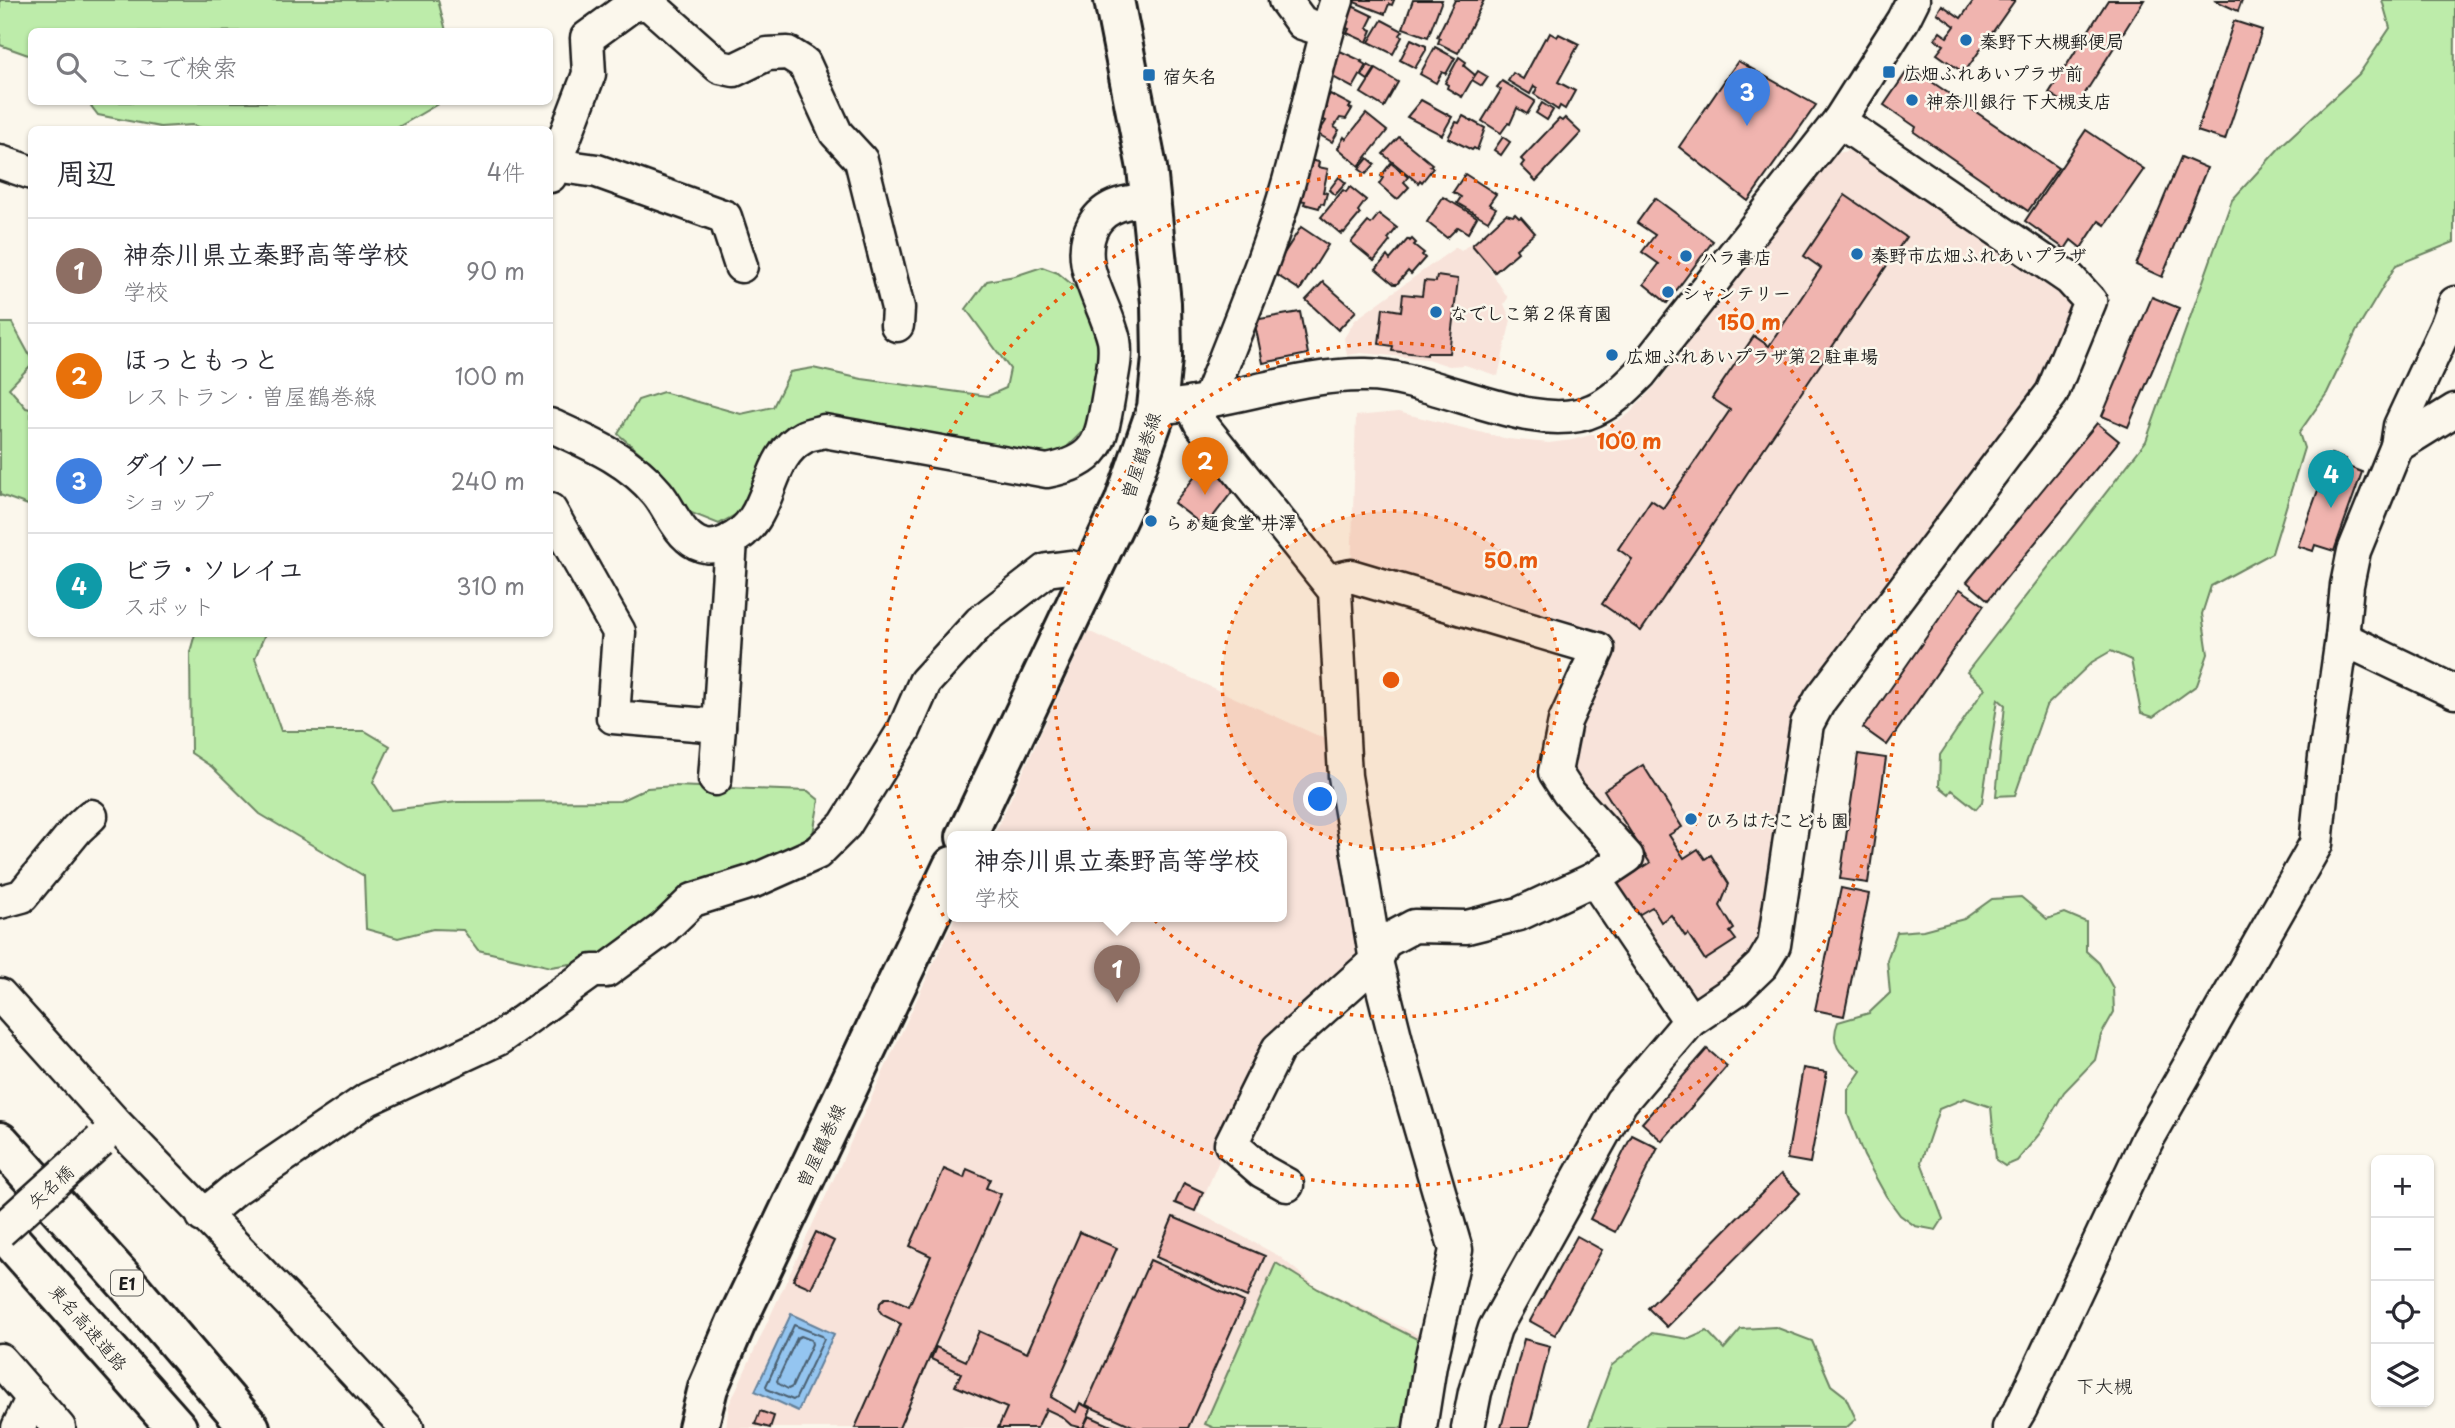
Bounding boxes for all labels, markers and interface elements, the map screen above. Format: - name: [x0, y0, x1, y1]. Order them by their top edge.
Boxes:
- place label: 秦野下大槻郵便局: [1980, 27, 2124, 54]
- search box: [28, 28, 553, 105]
- marker: 秦野下大槻郵便局: [1958, 32, 1974, 48]
- text: ここで検索: [108, 47, 238, 86]
- icon: search: [52, 48, 90, 86]
- place label: 広畑ふれあいプラザ前: [1903, 59, 2083, 86]
- place label: 宿矢名: [1163, 62, 1217, 89]
- marker: 広畑ふれあいプラザ前: [1881, 64, 1897, 80]
- marker: 宿矢名: [1141, 67, 1157, 83]
- pin: 3: [1724, 68, 1770, 126]
- place label: 神奈川銀行 下大槻支店: [1926, 87, 2112, 114]
- marker: 神奈川銀行 下大槻支店: [1904, 92, 1920, 108]
- text: 周辺: [56, 149, 116, 194]
- text: 4件: [487, 154, 525, 189]
- text: 神奈川県立秦野高等学校: [123, 234, 409, 273]
- place label: 秦野市広畑ふれあいプラザ: [1871, 241, 2087, 268]
- place label: ハラ書店: [1700, 243, 1772, 270]
- marker: 秦野市広畑ふれあいプラザ: [1849, 246, 1865, 262]
- marker: ハラ書店: [1678, 248, 1694, 264]
- text: 1: [74, 253, 85, 288]
- text: 90 m: [466, 253, 525, 288]
- text: 学校: [123, 273, 169, 308]
- place label: シャンテリー: [1682, 279, 1791, 306]
- marker: シャンテリー: [1660, 284, 1676, 300]
- place label: なでしこ第２保育園: [1450, 299, 1612, 326]
- marker: なでしこ第２保育園: [1428, 304, 1444, 320]
- text: 150 m: [1717, 305, 1781, 337]
- text: ほっともっと: [123, 339, 279, 378]
- place label: 広畑ふれあいプラザ第２駐車場: [1626, 342, 1878, 369]
- marker: 広畑ふれあいプラザ第２駐車場: [1604, 347, 1620, 363]
- text: 2: [71, 358, 87, 393]
- text: 100 m: [455, 358, 525, 393]
- text: レストラン · 曽屋鶴巻線: [123, 378, 376, 413]
- street label: 曽屋鶴巻線: [1113, 408, 1167, 502]
- text: 100 m: [1596, 424, 1662, 456]
- pin: 2: [1182, 437, 1228, 495]
- text: ダイソー: [123, 444, 224, 483]
- pin: 4: [2308, 450, 2354, 508]
- text: 3: [71, 463, 87, 498]
- text: 240 m: [451, 463, 525, 498]
- text: ショップ: [123, 483, 214, 518]
- place label: らぁ麺食堂 井澤: [1165, 508, 1297, 535]
- marker: らぁ麺食堂 井澤: [1143, 513, 1159, 529]
- text: 50 m: [1484, 543, 1538, 575]
- text: ビラ・ソレイユ: [123, 549, 304, 588]
- text: 4: [71, 568, 87, 603]
- text: 310 m: [456, 568, 525, 603]
- text: スポット: [123, 588, 215, 623]
- centre of rings: [1379, 668, 1403, 692]
- your location: [1303, 782, 1337, 816]
- place label: ひろはたこども園: [1705, 806, 1849, 833]
- marker: ひろはたこども園: [1683, 811, 1699, 827]
- popup: [947, 831, 1287, 922]
- text: 神奈川県立秦野高等学校: [974, 840, 1260, 879]
- text: 学校: [974, 879, 1020, 914]
- pin: 1: [1094, 945, 1140, 1003]
- street label: 曽屋鶴巻線: [789, 1099, 851, 1191]
- map controls: [2371, 1155, 2434, 1407]
- button: +: [2371, 1155, 2434, 1218]
- street label: 矢名橋: [21, 1158, 79, 1214]
- button: −: [2371, 1218, 2434, 1281]
- road number: E1: [111, 1270, 143, 1296]
- street label: 東名高速道路: [43, 1277, 135, 1377]
- button: locate: [2371, 1281, 2434, 1344]
- button: layers: [2371, 1344, 2434, 1407]
- district label: 下大槻: [2075, 1371, 2133, 1399]

